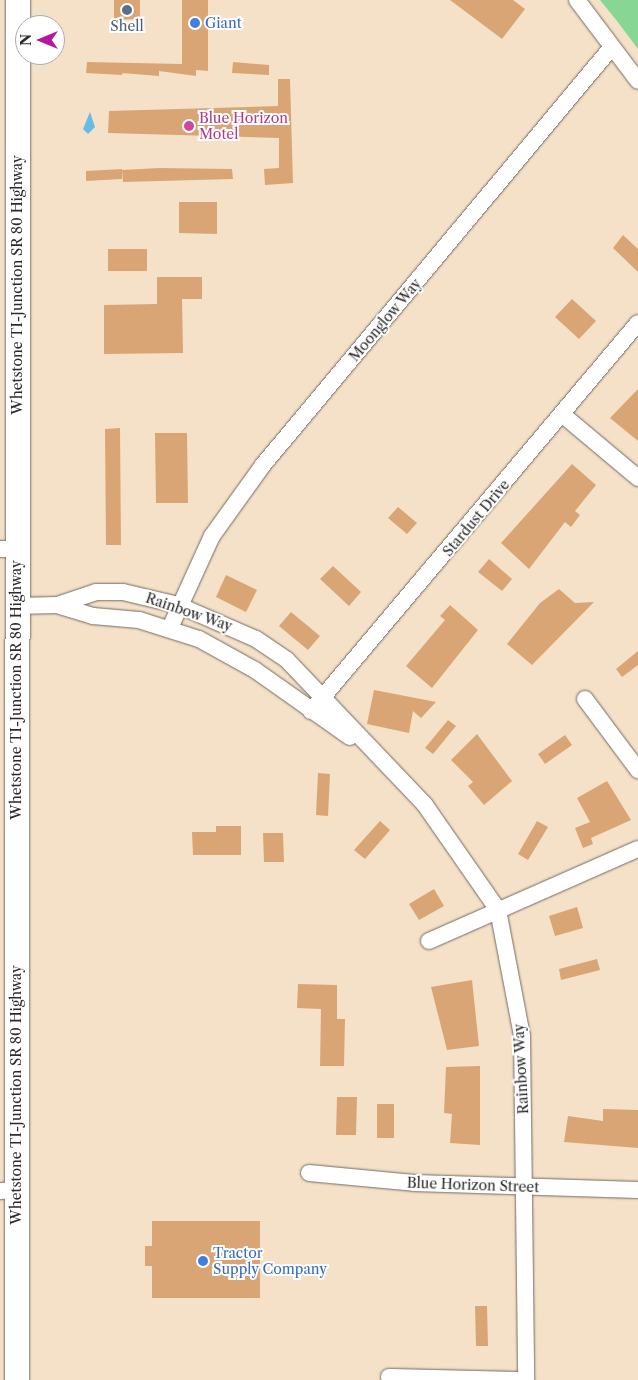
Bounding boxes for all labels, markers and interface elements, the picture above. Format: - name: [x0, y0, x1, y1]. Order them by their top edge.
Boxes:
- marker: Shell: [121, 4, 133, 16]
- north arrow: [15, 15, 65, 65]
- place label: Giant: [205, 15, 242, 31]
- marker: Giant: [189, 17, 201, 29]
- place label: Shell: [110, 18, 144, 34]
- text: N: [17, 34, 35, 46]
- place label: Blue Horizon Motel: [199, 110, 288, 142]
- marker: Blue Horizon Motel: [183, 120, 195, 132]
- street label: Whetstone TI-Junction SR 80 Highway: [9, 155, 25, 415]
- street label: Moonglow Way: [345, 275, 425, 365]
- street label: Stardust Drive: [439, 476, 513, 560]
- street label: Whetstone TI-Junction SR 80 Highway: [8, 560, 24, 820]
- street label: Rainbow Way: [143, 589, 235, 635]
- street label: Whetstone TI-Junction SR 80 Highway: [8, 965, 24, 1225]
- street label: Rainbow Way: [510, 1023, 532, 1115]
- street label: Blue Horizon Street: [407, 1174, 539, 1196]
- place label: Tractor Supply Company: [213, 1245, 327, 1278]
- marker: Tractor Supply Company: [197, 1255, 209, 1267]

